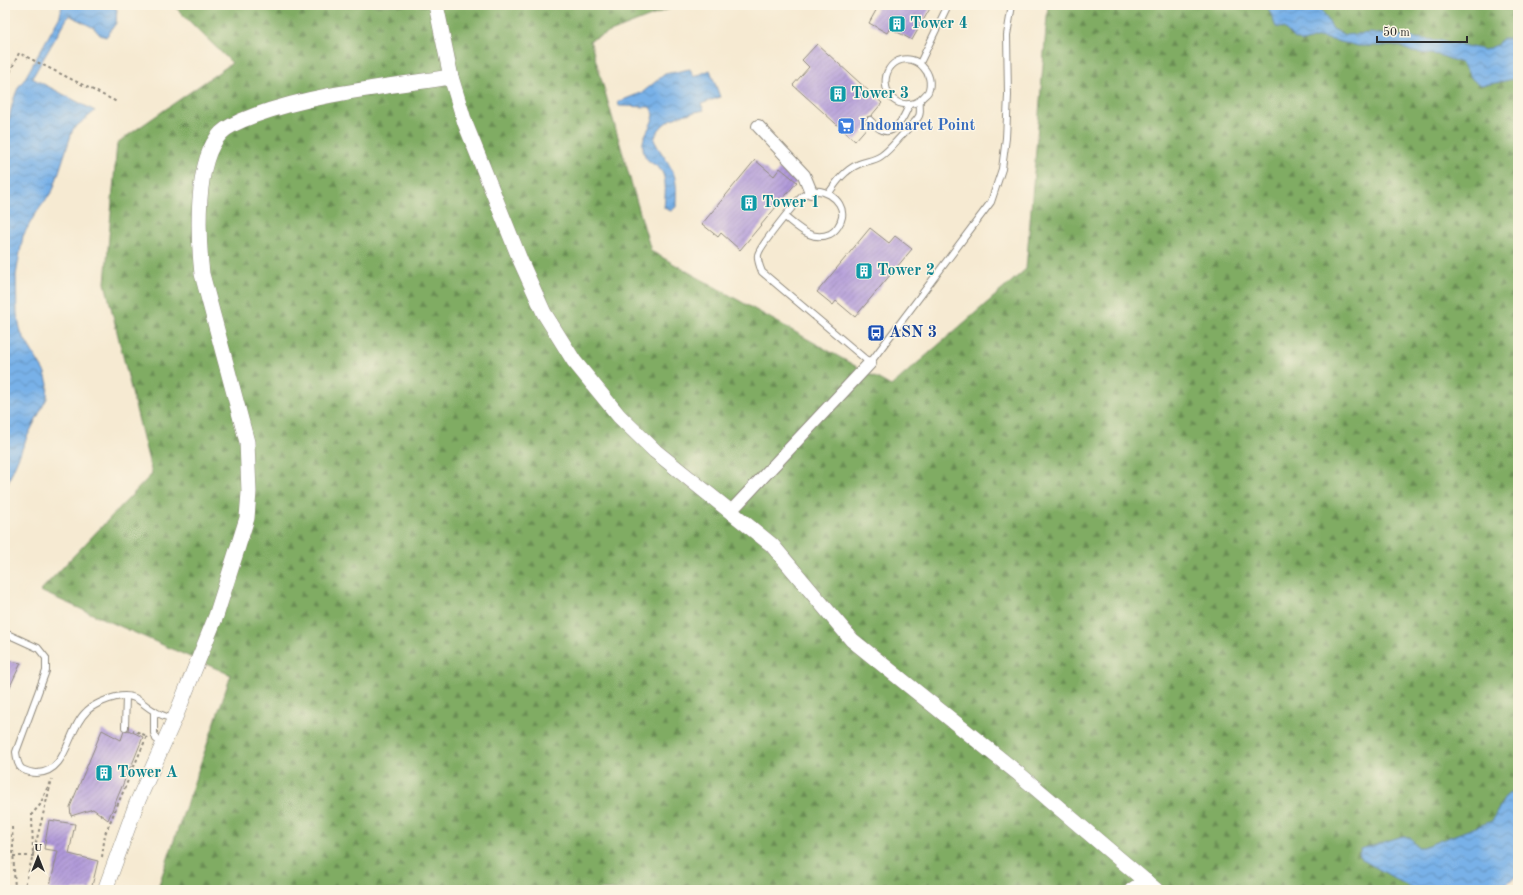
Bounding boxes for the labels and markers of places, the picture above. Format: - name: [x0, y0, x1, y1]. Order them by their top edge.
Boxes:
- building icon: Tower 4: [887, 14, 907, 34]
- place label: Tower 4: [910, 16, 968, 32]
- building icon: Tower 3: [828, 84, 848, 104]
- place label: Tower 3: [851, 86, 909, 102]
- supermarket icon: Indomaret Point: [836, 116, 856, 136]
- place label: Indomaret Point: [859, 118, 975, 134]
- building icon: Tower 1: [739, 193, 759, 213]
- place label: Tower 1: [762, 195, 820, 211]
- building icon: Tower 2: [854, 261, 874, 281]
- place label: Tower 2: [877, 263, 935, 279]
- bus stop icon: ASN 3: [866, 323, 886, 343]
- place label: ASN 3: [889, 325, 937, 341]
- building icon: Tower A: [94, 763, 114, 783]
- place label: Tower A: [117, 765, 178, 781]

